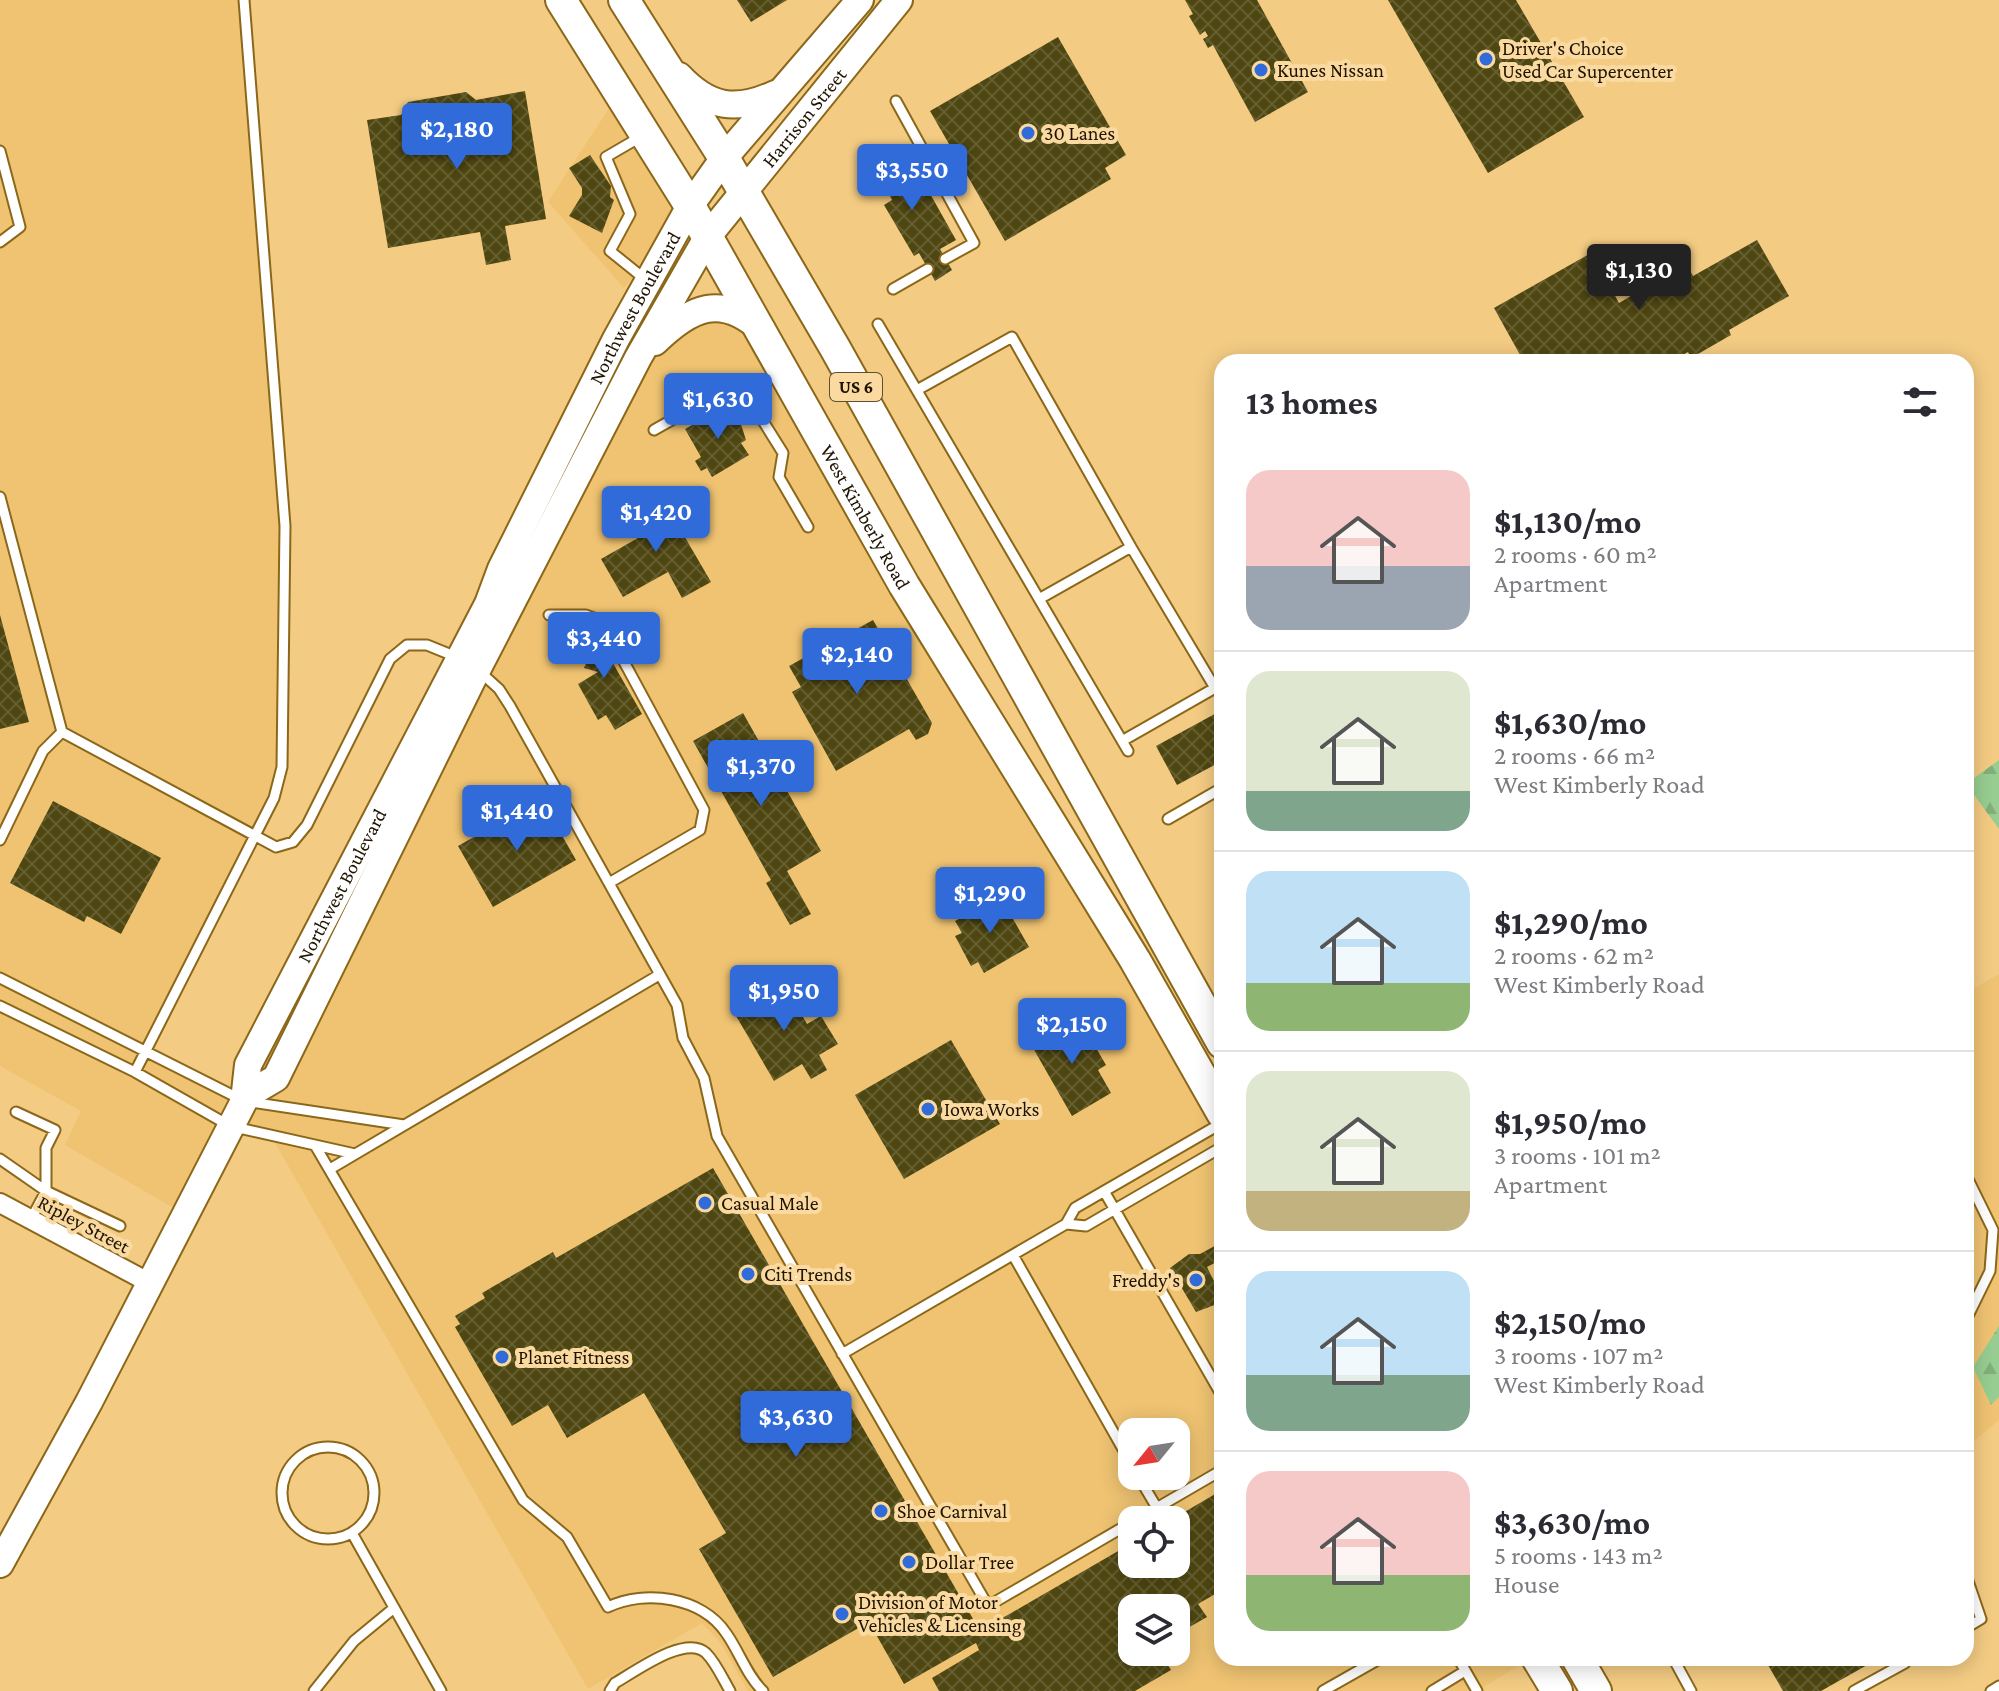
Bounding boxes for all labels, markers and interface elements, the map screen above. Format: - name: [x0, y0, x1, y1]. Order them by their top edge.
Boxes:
- place label: Driver's Choice Used Car Supercenter: [1502, 37, 1673, 83]
- marker: Driver's Choice Used Car Supercenter: [1477, 50, 1495, 68]
- place label: Kunes Nissan: [1277, 59, 1384, 81]
- marker: Kunes Nissan: [1252, 61, 1270, 79]
- street label: Harrison Street: [757, 63, 851, 171]
- pin: $2,180: [392, 103, 522, 171]
- text: $2,180: [420, 114, 494, 143]
- place label: 30 Lanes: [1044, 122, 1115, 144]
- marker: 30 Lanes: [1019, 124, 1037, 142]
- pin: $3,550: [847, 144, 977, 212]
- text: $3,550: [875, 155, 949, 184]
- street label: Northwest Boulevard: [584, 227, 685, 388]
- pin: $1,130: [1574, 244, 1704, 312]
- text: $1,130: [1605, 255, 1673, 284]
- pin: $1,630: [653, 373, 783, 441]
- road number: US 6: [830, 373, 882, 401]
- icon: filters: [1898, 380, 1942, 424]
- text: $1,630: [682, 384, 754, 413]
- text: 13 homes: [1246, 384, 1378, 421]
- street label: West Kimberly Road: [816, 441, 915, 593]
- pin: $1,420: [591, 486, 721, 554]
- text: $1,420: [620, 497, 692, 526]
- icon: home: [1310, 502, 1406, 598]
- text: $1,130/mo: [1494, 503, 1641, 540]
- text: 2 rooms · 60 m²: [1494, 540, 1657, 569]
- text: Apartment: [1494, 569, 1607, 598]
- pin: $3,440: [539, 612, 669, 680]
- text: $3,440: [566, 623, 642, 652]
- pin: $2,140: [792, 628, 922, 696]
- text: $2,140: [820, 639, 894, 668]
- icon: home: [1310, 703, 1406, 799]
- text: $1,630/mo: [1494, 704, 1647, 741]
- pin: $1,370: [696, 740, 826, 808]
- text: 2 rooms · 66 m²: [1494, 741, 1655, 770]
- text: $1,370: [726, 751, 796, 780]
- text: West Kimberly Road: [1494, 770, 1705, 799]
- pin: $1,440: [452, 785, 582, 853]
- text: $1,440: [480, 796, 554, 825]
- street label: Northwest Boulevard: [292, 805, 391, 966]
- pin: $1,290: [925, 867, 1055, 935]
- text: $1,290: [953, 878, 1027, 907]
- icon: home: [1310, 903, 1406, 999]
- text: $1,290/mo: [1494, 904, 1648, 941]
- text: 2 rooms · 62 m²: [1494, 941, 1654, 970]
- pin: $1,950: [719, 965, 849, 1033]
- text: West Kimberly Road: [1494, 970, 1705, 999]
- text: $1,950: [748, 976, 820, 1005]
- pin: $2,150: [1007, 998, 1137, 1066]
- text: $2,150: [1036, 1009, 1108, 1038]
- place label: Iowa Works: [944, 1098, 1039, 1120]
- marker: Iowa Works: [919, 1100, 937, 1118]
- icon: home: [1310, 1103, 1406, 1199]
- text: $1,950/mo: [1494, 1104, 1647, 1141]
- text: 3 rooms · 101 m²: [1494, 1141, 1661, 1170]
- text: Apartment: [1494, 1170, 1607, 1199]
- street label: Ripley Street: [34, 1191, 134, 1258]
- place label: Casual Male: [721, 1192, 819, 1214]
- marker: Casual Male: [696, 1194, 714, 1212]
- place label: Citi Trends: [764, 1263, 852, 1285]
- marker: Citi Trends: [739, 1265, 757, 1283]
- place label: Freddy's: [1112, 1269, 1180, 1292]
- marker: Freddy's: [1187, 1271, 1205, 1289]
- icon: home: [1310, 1303, 1406, 1399]
- text: $2,150/mo: [1494, 1304, 1646, 1341]
- text: 3 rooms · 107 m²: [1494, 1341, 1663, 1370]
- place label: Planet Fitness: [518, 1346, 629, 1368]
- marker: Planet Fitness: [493, 1348, 511, 1366]
- text: West Kimberly Road: [1494, 1370, 1705, 1399]
- pin: $3,630: [731, 1391, 861, 1459]
- text: $3,630: [759, 1402, 833, 1431]
- north arrow: [1118, 1418, 1190, 1490]
- map controls: [1118, 1418, 1190, 1666]
- place label: Shoe Carnival: [897, 1500, 1007, 1522]
- marker: Shoe Carnival: [872, 1502, 890, 1520]
- icon: home: [1310, 1503, 1406, 1599]
- text: $3,630/mo: [1494, 1504, 1650, 1541]
- button: locate: [1118, 1506, 1190, 1578]
- text: 5 rooms · 143 m²: [1494, 1541, 1663, 1570]
- place label: Dollar Tree: [925, 1551, 1014, 1573]
- marker: Dollar Tree: [900, 1553, 918, 1571]
- text: House: [1494, 1570, 1559, 1599]
- place label: Division of Motor Vehicles & Licensing: [858, 1591, 1022, 1637]
- button: layers: [1118, 1594, 1190, 1666]
- marker: Division of Motor Vehicles & Licensing: [833, 1605, 851, 1623]

